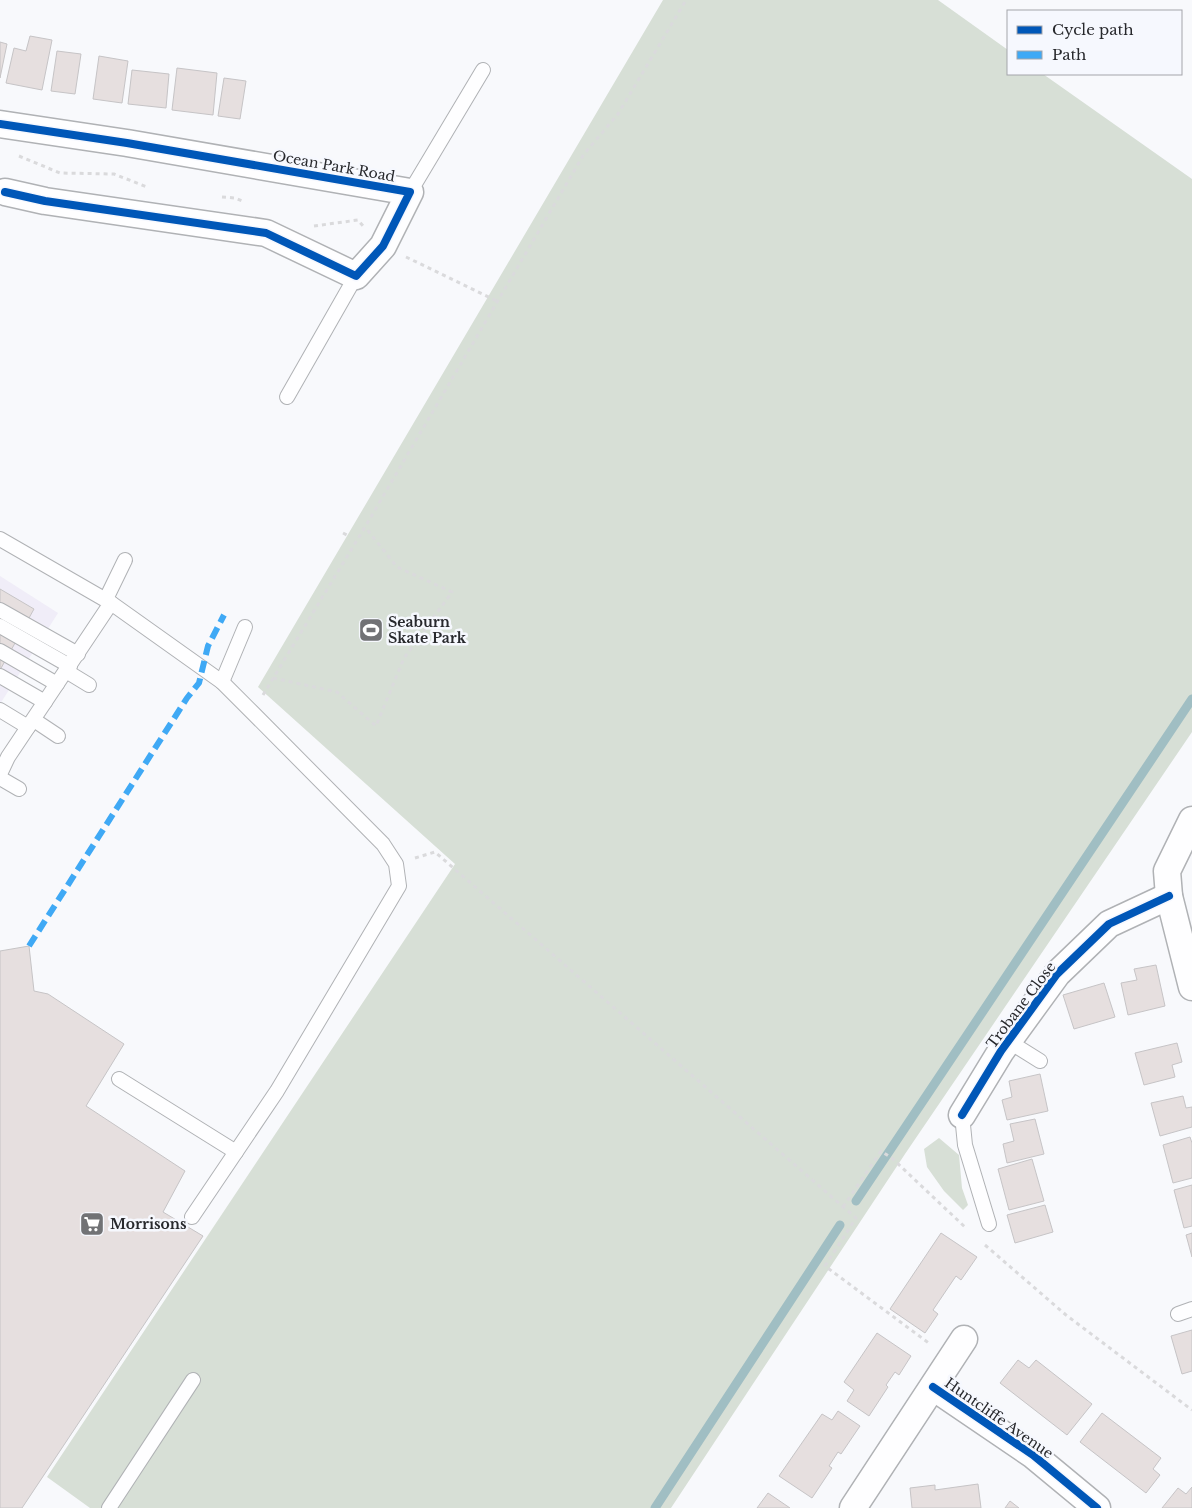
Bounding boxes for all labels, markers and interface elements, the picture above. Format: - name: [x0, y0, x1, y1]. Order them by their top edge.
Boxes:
- legend: [1007, 10, 1182, 75]
- text: Cycle path: [1052, 20, 1134, 39]
- text: Path: [1052, 45, 1086, 64]
- street label: Ocean Park Road: [271, 146, 397, 186]
- place label: Seaburn Skate Park: [388, 613, 467, 647]
- sports icon: Seaburn Skate Park: [358, 617, 384, 643]
- street label: Trobane Close: [983, 958, 1059, 1052]
- supermarket icon: Morrisons: [79, 1211, 105, 1237]
- place label: Morrisons: [110, 1215, 187, 1233]
- street label: Huntcliffe Avenue: [941, 1374, 1057, 1462]

